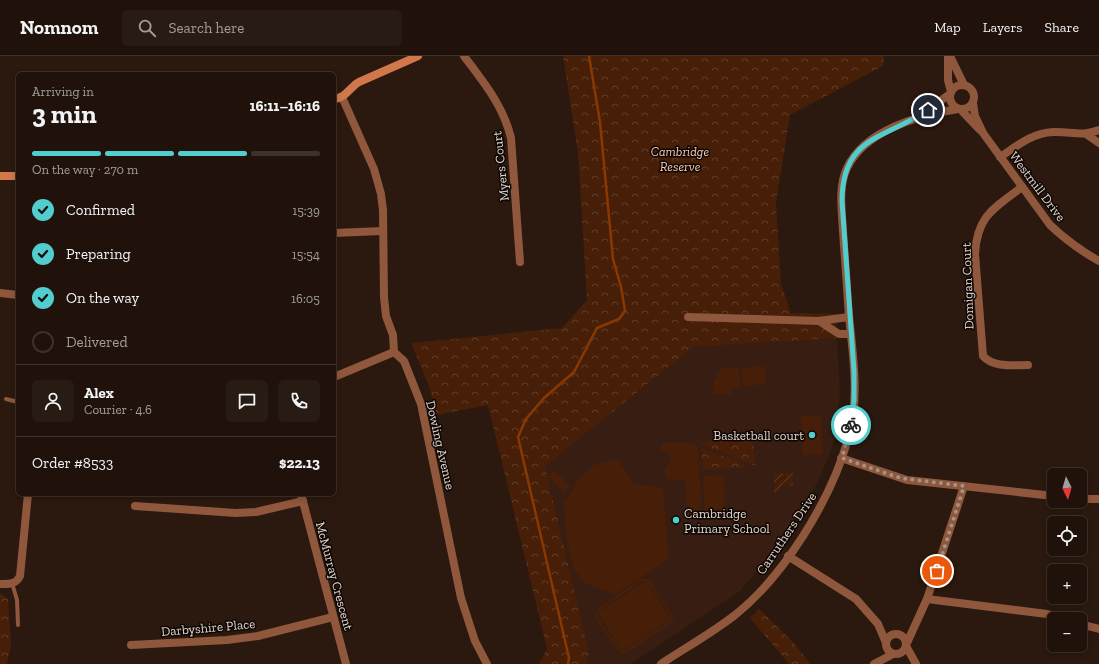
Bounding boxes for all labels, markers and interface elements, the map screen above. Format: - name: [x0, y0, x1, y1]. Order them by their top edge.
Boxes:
- search box: [122, 10, 402, 46]
- text: Nomnom: [20, 16, 98, 39]
- icon: search: [136, 17, 158, 39]
- text: Search here: [168, 19, 244, 37]
- text: Map: [934, 19, 961, 36]
- text: Layers: [983, 19, 1022, 36]
- text: Share: [1044, 19, 1079, 36]
- text: Arriving in: [32, 84, 94, 99]
- pin: [911, 93, 945, 127]
- text: 16:11–16:16: [249, 97, 320, 115]
- text: 3 min: [32, 98, 97, 130]
- icon: home: [917, 99, 939, 121]
- street label: Myers Court: [489, 130, 512, 202]
- park label: Cambridge Reserve: [651, 144, 709, 174]
- street label: Westmill Drive: [1006, 148, 1069, 224]
- text: On the way · 270 m: [32, 162, 138, 177]
- icon: check: [32, 199, 54, 221]
- text: Confirmed: [66, 201, 135, 219]
- text: 15:39: [292, 203, 320, 218]
- street label: Domigan Court: [958, 242, 977, 330]
- icon: check: [32, 243, 54, 265]
- text: Preparing: [66, 245, 131, 263]
- text: 15:54: [292, 247, 320, 262]
- icon: check: [32, 287, 54, 309]
- text: On the way: [66, 289, 139, 307]
- text: 16:05: [291, 291, 320, 306]
- text: Delivered: [66, 333, 128, 351]
- button: person: [32, 380, 74, 422]
- button: chat: [226, 380, 268, 422]
- button: phone: [278, 380, 320, 422]
- text: Alex: [84, 384, 114, 402]
- street label: Dowling Avenue: [423, 399, 458, 491]
- text: Courier · 4.6: [84, 402, 152, 417]
- courier: [831, 405, 871, 445]
- icon: bike: [840, 414, 862, 436]
- place label: Basketball court: [713, 428, 804, 443]
- marker: Basketball court: [807, 430, 817, 440]
- text: Order #8533: [32, 454, 113, 472]
- text: $22.13: [279, 454, 320, 472]
- north arrow: [1047, 468, 1087, 508]
- map controls: [1047, 468, 1087, 652]
- street label: Carruthers Drive: [753, 489, 819, 577]
- place label: Cambridge Primary School: [684, 506, 770, 536]
- marker: Cambridge Primary School: [671, 515, 681, 525]
- button: locate: [1047, 516, 1087, 556]
- street label: McMurray Crescent: [313, 520, 356, 632]
- pin: [920, 554, 954, 588]
- icon: bag: [926, 560, 948, 582]
- button: +: [1047, 564, 1087, 604]
- button: −: [1047, 612, 1087, 652]
- street label: Darbyshire Place: [160, 616, 256, 639]

